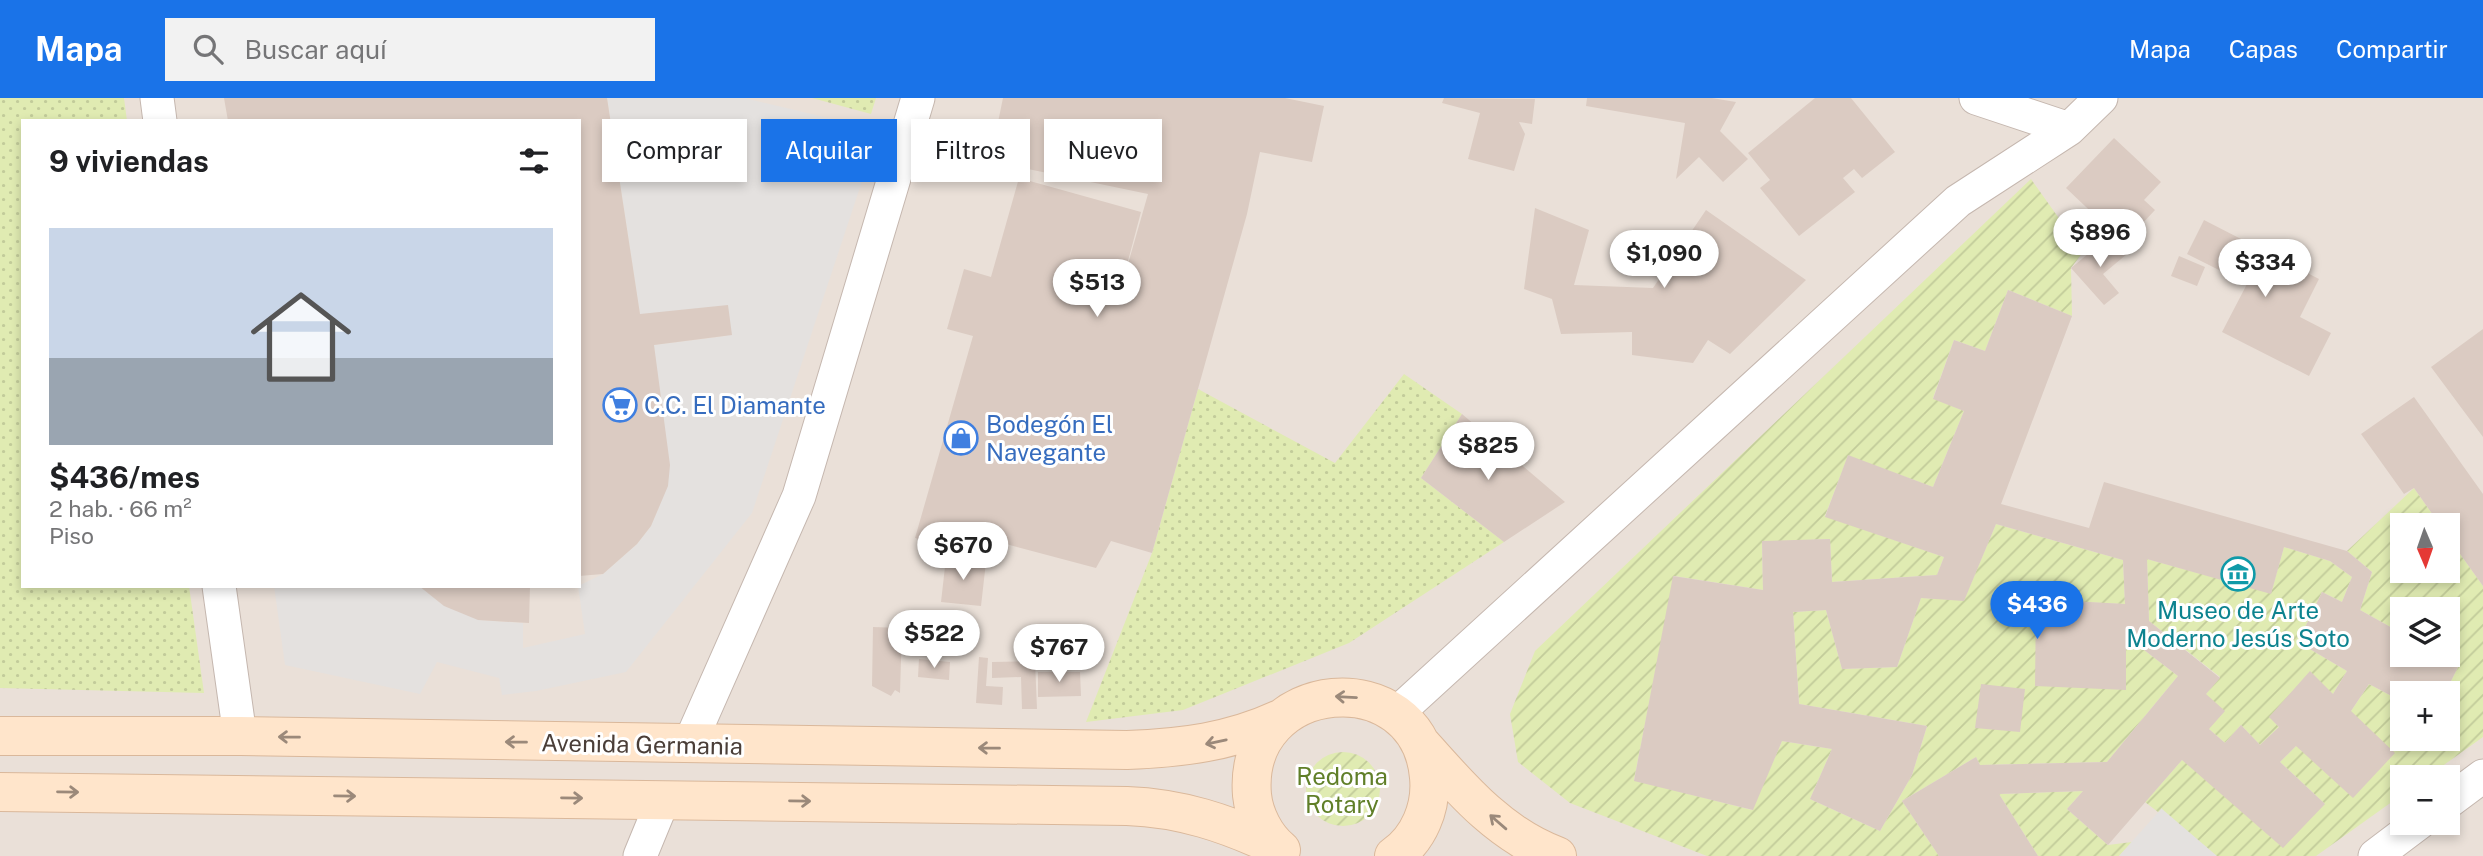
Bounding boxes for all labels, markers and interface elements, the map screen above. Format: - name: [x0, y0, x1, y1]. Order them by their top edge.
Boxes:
- search box: [165, 18, 655, 81]
- text: Mapa: [35, 30, 123, 68]
- icon: search: [189, 30, 227, 68]
- text: Buscar aquí: [245, 34, 386, 65]
- text: Mapa: [2129, 35, 2191, 63]
- text: Capas: [2229, 35, 2298, 63]
- text: Compartir: [2336, 35, 2448, 63]
- chip: Comprar: [602, 119, 747, 182]
- chip: Alquilar: [761, 119, 897, 182]
- chip: Filtros: [911, 119, 1030, 182]
- chip: Nuevo: [1044, 119, 1162, 182]
- icon: filters: [515, 142, 553, 180]
- text: 9 viviendas: [49, 143, 209, 179]
- pin: $896: [2059, 209, 2141, 269]
- text: $896: [2069, 218, 2131, 245]
- pin: $1,090: [1607, 230, 1721, 290]
- text: $1,090: [1626, 239, 1702, 266]
- pin: $334: [2224, 240, 2306, 299]
- text: $334: [2234, 248, 2296, 275]
- pin: $513: [1056, 260, 1138, 319]
- text: $513: [1069, 268, 1125, 295]
- icon: home: [238, 274, 364, 400]
- supermarket icon: C.C. El Diamante: [601, 386, 639, 424]
- place label: C.C. El Diamante: [644, 391, 826, 419]
- place label: Bodegón El Navegante: [986, 410, 1113, 466]
- shop icon: Bodegón El Navegante: [942, 419, 980, 457]
- pin: $825: [1447, 422, 1529, 482]
- text: $825: [1457, 431, 1519, 458]
- text: $436/mes: [49, 459, 200, 495]
- text: 2 hab. · 66 m²: [49, 495, 192, 522]
- north arrow: [2390, 513, 2460, 583]
- map controls: [2390, 513, 2460, 835]
- text: Piso: [49, 522, 94, 549]
- pin: $670: [922, 522, 1004, 582]
- text: $670: [933, 531, 993, 558]
- museum icon: Museo de Arte Moderno Jesús Soto: [2219, 555, 2257, 593]
- pin: $436: [1996, 582, 2078, 641]
- text: $436: [2006, 590, 2068, 617]
- place label: Museo de Arte Moderno Jesús Soto: [2126, 596, 2350, 652]
- button: layers: [2390, 597, 2460, 667]
- pin: $522: [893, 610, 975, 670]
- text: $522: [904, 619, 964, 646]
- pin: $767: [1018, 624, 1100, 684]
- text: $767: [1029, 633, 1089, 660]
- button: +: [2390, 681, 2460, 751]
- one-way arrow: [1335, 691, 1358, 704]
- street label: Avenida Germania: [541, 728, 743, 760]
- one-way arrow: [278, 730, 301, 744]
- one-way arrow: [505, 735, 528, 748]
- one-way arrow: [1205, 735, 1228, 749]
- one-way arrow: [978, 741, 1001, 755]
- park label: Redoma Rotary: [1296, 762, 1388, 818]
- button: −: [2390, 765, 2460, 835]
- one-way arrow: [56, 786, 79, 799]
- one-way arrow: [333, 789, 356, 803]
- one-way arrow: [560, 792, 583, 805]
- one-way arrow: [788, 795, 811, 808]
- one-way arrow: [1489, 814, 1507, 830]

